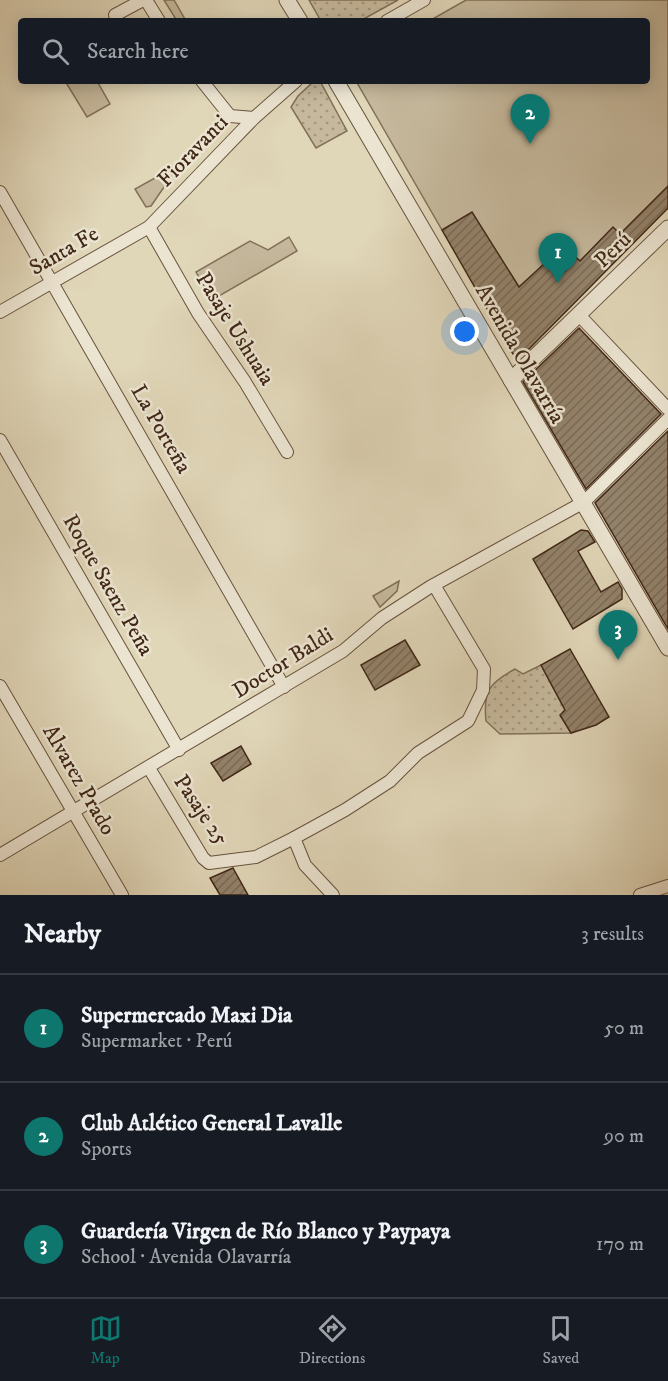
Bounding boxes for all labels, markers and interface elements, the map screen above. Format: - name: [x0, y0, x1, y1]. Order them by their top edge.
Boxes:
- search box: [18, 18, 650, 84]
- icon: search: [39, 35, 72, 68]
- text: Search here: [87, 38, 189, 65]
- pin: 2: [510, 94, 550, 144]
- street label: Fioravanti: [152, 109, 234, 193]
- street label: Santa Fe: [25, 220, 103, 282]
- street label: Perú: [589, 226, 637, 274]
- pin: 1: [538, 234, 578, 283]
- street label: Pasaje Ushuaia: [190, 267, 281, 391]
- street label: Avenida Olavarría: [469, 280, 571, 429]
- your location: [450, 317, 479, 346]
- street label: La Porteña: [125, 380, 198, 479]
- street label: Roque Saenz Peña: [57, 510, 160, 661]
- pin: 3: [598, 610, 638, 660]
- street label: Doctor Baldi: [228, 621, 338, 705]
- street label: Alvarez Prado: [37, 720, 121, 840]
- street label: Pasaje 25: [168, 769, 234, 851]
- text: Nearby: [24, 918, 101, 951]
- text: 3 results: [581, 922, 644, 947]
- text: Supermercado Maxi Dia: [81, 1002, 292, 1029]
- text: 1: [40, 1016, 47, 1041]
- text: 50 m: [604, 1016, 644, 1041]
- text: Supermarket · Perú: [81, 1029, 232, 1054]
- text: Club Atlético General Lavalle: [81, 1110, 342, 1137]
- text: 2: [39, 1124, 48, 1149]
- text: 90 m: [604, 1124, 644, 1149]
- text: Sports: [81, 1137, 132, 1162]
- text: Guardería Virgen de Río Blanco y Paypaya: [81, 1218, 450, 1245]
- text: 3: [40, 1232, 47, 1257]
- text: 170 m: [596, 1232, 644, 1257]
- text: School · Avenida Olavarría: [81, 1245, 291, 1270]
- tab: Map: [89, 1312, 122, 1368]
- tab: Directions: [299, 1312, 365, 1368]
- tab: Saved: [543, 1312, 579, 1368]

